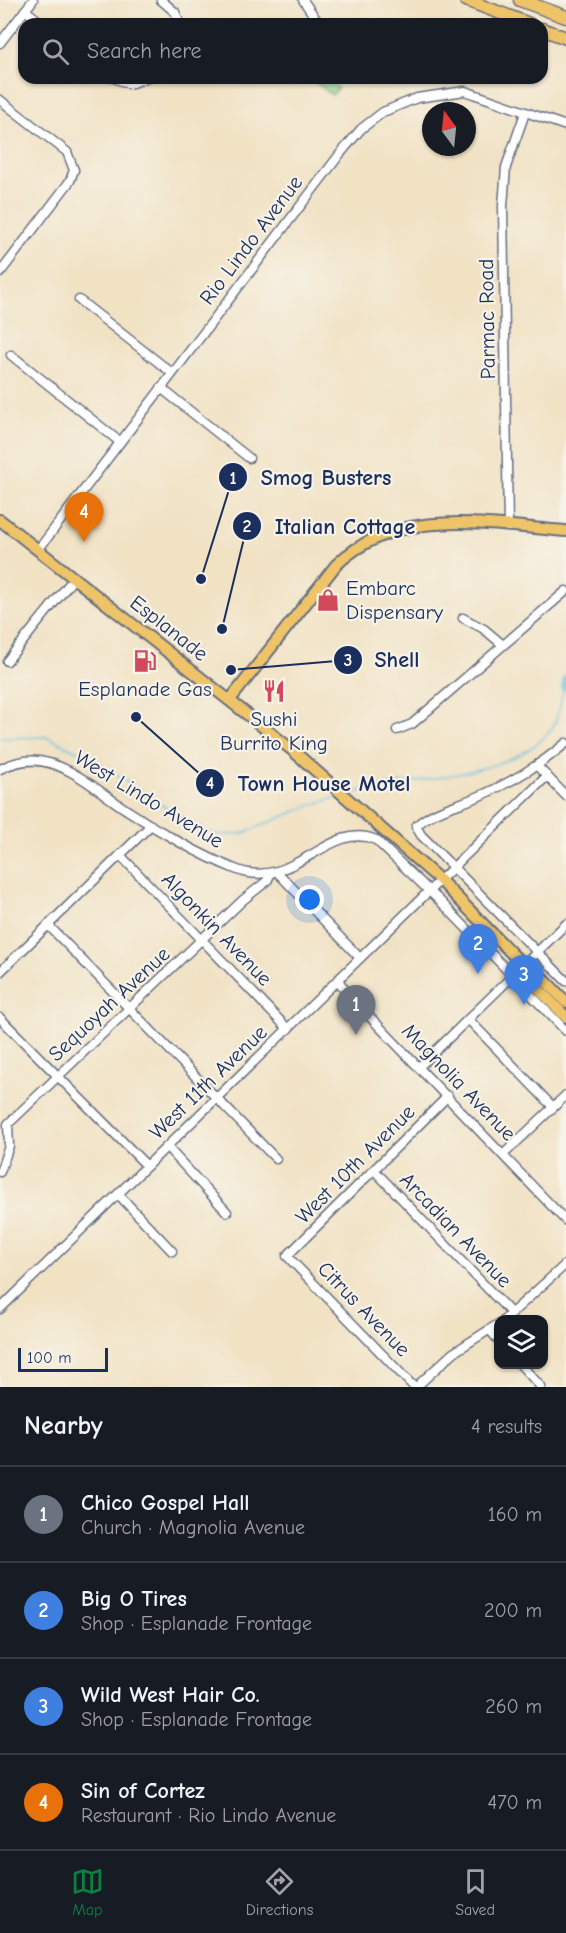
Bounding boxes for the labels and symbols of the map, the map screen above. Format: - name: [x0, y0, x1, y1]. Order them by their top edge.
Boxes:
- north arrow: [422, 102, 476, 156]
- street label: Rio Lindo Avenue: [195, 171, 307, 309]
- street label: Parmac Road: [474, 258, 500, 380]
- callout: Smog Busters: [218, 457, 403, 497]
- text: Smog Busters: [261, 465, 391, 491]
- text: 1: [229, 468, 237, 489]
- pin: 4: [64, 492, 104, 542]
- callout: Italian Cottage: [232, 506, 427, 546]
- text: Italian Cottage: [275, 514, 416, 540]
- text: 2: [243, 516, 252, 537]
- place label: Embarc Dispensary: [346, 576, 444, 624]
- shop icon: Embarc Dispensary: [315, 587, 341, 613]
- street label: Esplanade: [125, 590, 213, 666]
- callout: Shell: [333, 640, 432, 680]
- text: Shell: [375, 647, 419, 673]
- fuel station icon: Esplanade Gas: [132, 648, 158, 674]
- text: 3: [344, 650, 352, 671]
- place label: Esplanade Gas: [78, 677, 212, 701]
- restaurant icon: Sushi Burrito King: [261, 678, 287, 704]
- place label: Sushi Burrito King: [220, 707, 328, 755]
- street label: West Lindo Avenue: [70, 745, 228, 853]
- callout: Town House Motel: [195, 763, 422, 803]
- text: Town House Motel: [238, 771, 410, 797]
- text: 4: [206, 773, 214, 794]
- street label: Algonkin Avenue: [157, 867, 277, 991]
- your location: [295, 885, 324, 914]
- pin: 2: [458, 924, 498, 974]
- street label: Sequoyah Avenue: [43, 942, 175, 1066]
- pin: 3: [504, 956, 544, 1005]
- pin: 1: [336, 986, 376, 1035]
- street label: Magnolia Avenue: [397, 1018, 521, 1146]
- street label: West 11th Avenue: [144, 1020, 272, 1144]
- street label: West 10th Avenue: [291, 1100, 419, 1228]
- street label: Arcadian Avenue: [395, 1168, 517, 1292]
- street label: Citrus Avenue: [313, 1257, 415, 1361]
- scale bar: [18, 1345, 108, 1372]

